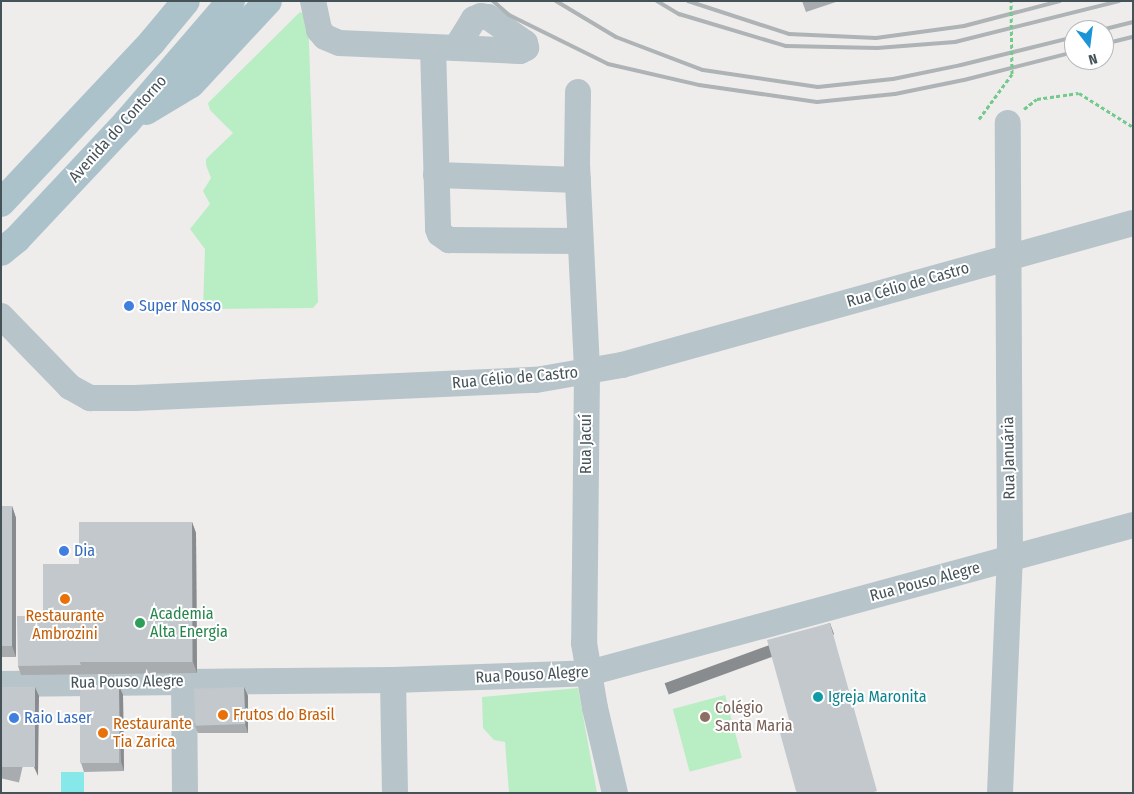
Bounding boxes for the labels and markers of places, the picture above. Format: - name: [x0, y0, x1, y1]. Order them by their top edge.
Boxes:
- place label: Super Nosso: [139, 296, 221, 316]
- marker: Super Nosso: [123, 300, 135, 312]
- place label: Dia: [74, 541, 95, 561]
- marker: Dia: [58, 545, 70, 557]
- marker: Restaurante Ambrozini: [59, 593, 71, 605]
- place label: Academia Alta Energia: [150, 604, 228, 642]
- place label: Restaurante Ambrozini: [26, 606, 104, 644]
- marker: Academia Alta Energia: [134, 617, 146, 629]
- place label: Igreja Maronita: [828, 687, 927, 707]
- marker: Igreja Maronita: [812, 691, 824, 703]
- place label: Colégio Santa Maria: [715, 698, 793, 736]
- place label: Frutos do Brasil: [233, 705, 335, 725]
- place label: Raio Laser: [24, 708, 92, 728]
- marker: Frutos do Brasil: [217, 709, 229, 721]
- marker: Colégio Santa Maria: [699, 711, 711, 723]
- marker: Raio Laser: [8, 712, 20, 724]
- place label: Restaurante Tia Zarica: [113, 714, 192, 752]
- marker: Restaurante Tia Zarica: [97, 727, 109, 739]

